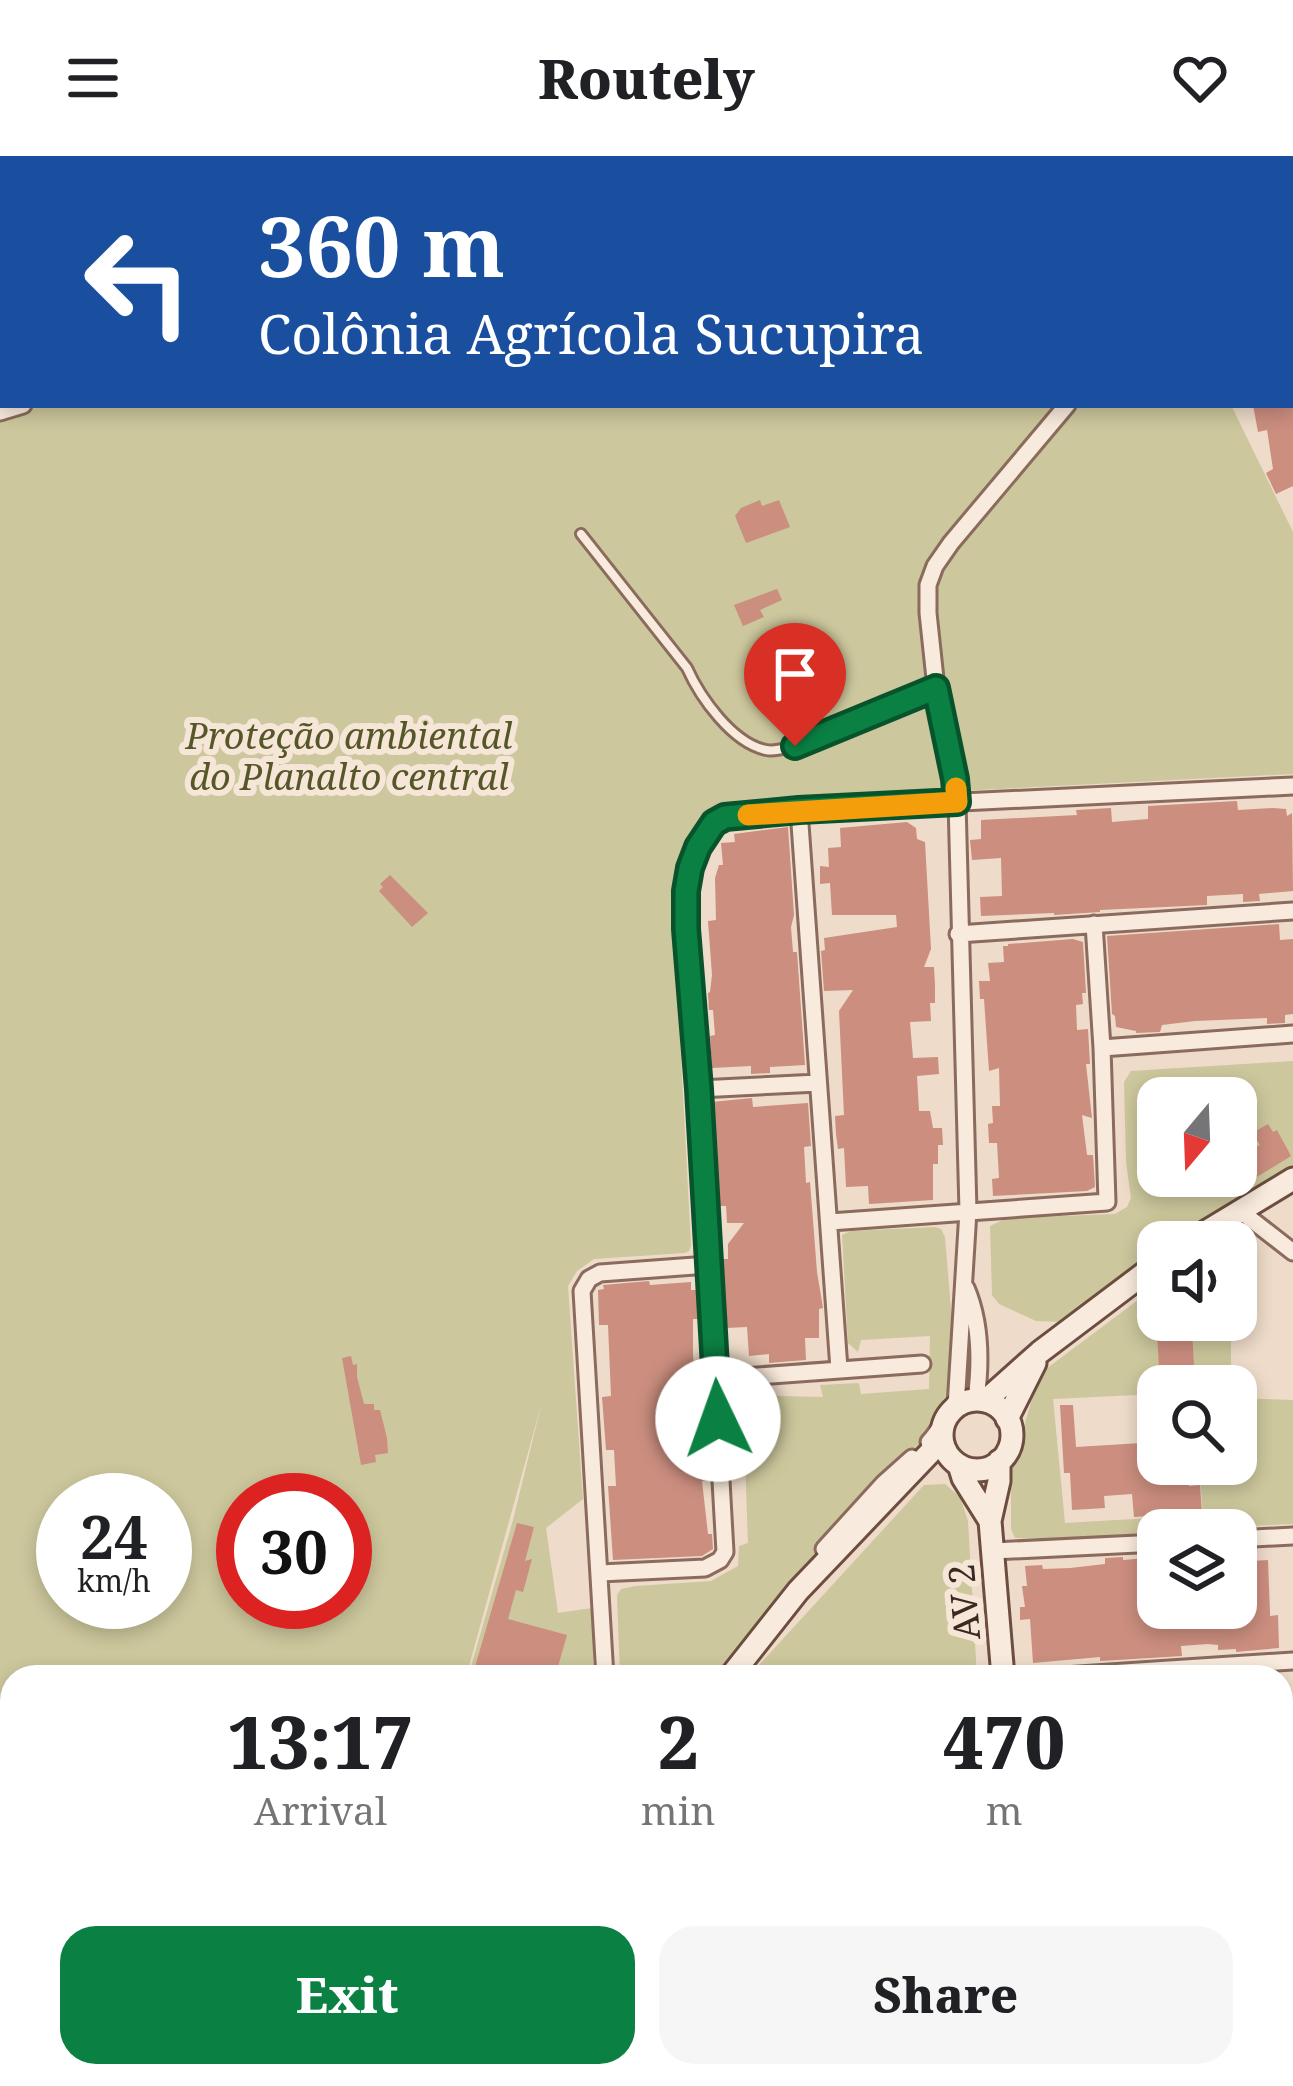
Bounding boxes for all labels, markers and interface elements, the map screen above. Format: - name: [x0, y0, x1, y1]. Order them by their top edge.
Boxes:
- text: Routely: [538, 41, 755, 115]
- icon: menu: [60, 45, 126, 111]
- icon: heart: [1167, 45, 1233, 111]
- text: 360 m: [258, 187, 505, 302]
- icon: left: [60, 204, 216, 360]
- text: Colônia Agrícola Sucupira: [258, 296, 924, 370]
- pin: [744, 623, 846, 746]
- icon: arrive: [762, 641, 828, 707]
- park label: Proteção ambiental do Planalto central: [184, 711, 513, 801]
- north arrow: [1137, 1077, 1257, 1197]
- map controls: [1137, 1077, 1257, 1629]
- button: sound: [1137, 1221, 1257, 1341]
- position arrow: [655, 1356, 781, 1482]
- button: search: [1137, 1365, 1257, 1485]
- speed limit sign: 30: [216, 1473, 372, 1629]
- text: 24: [80, 1495, 148, 1577]
- button: layers: [1137, 1509, 1257, 1629]
- text: km/h: [77, 1560, 151, 1601]
- street label: AV 2: [936, 1562, 991, 1642]
- text: 13:17: [228, 1692, 413, 1790]
- text: 2: [658, 1692, 699, 1790]
- text: 470: [943, 1692, 1065, 1790]
- text: Arrival: [254, 1783, 387, 1836]
- text: min: [641, 1783, 715, 1836]
- text: m: [986, 1783, 1023, 1836]
- button: Exit: [60, 1926, 635, 2064]
- button: Share: [659, 1926, 1233, 2064]

